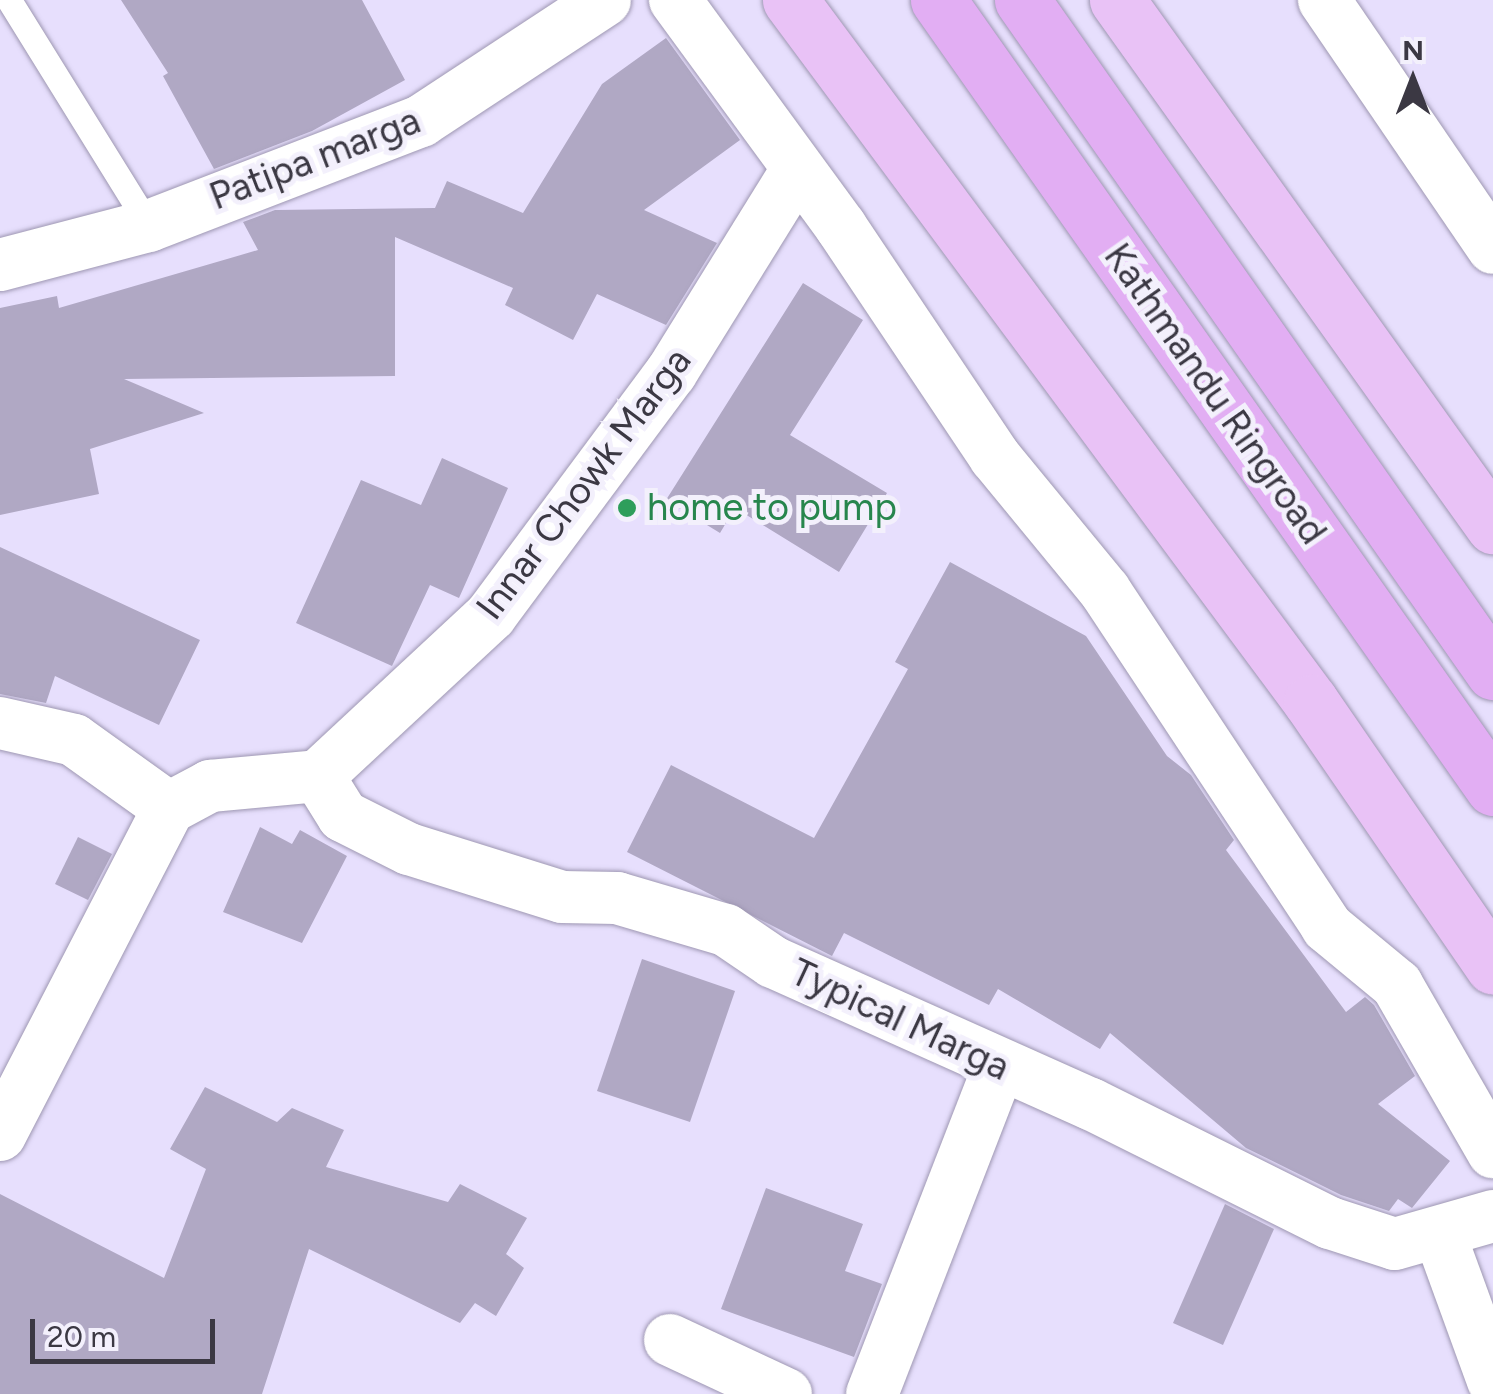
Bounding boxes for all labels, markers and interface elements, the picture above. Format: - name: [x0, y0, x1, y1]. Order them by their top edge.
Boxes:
- north arrow: [1363, 30, 1463, 130]
- text: N: [1402, 33, 1424, 67]
- street label: Patipa marga: [203, 98, 427, 220]
- street label: Kathmandu Ringroad: [1094, 235, 1336, 553]
- street label: Innar Chowk Marga: [467, 339, 701, 629]
- place label: home to pump: [647, 485, 897, 531]
- marker: home to pump: [616, 497, 638, 519]
- street label: Typical Marga: [784, 950, 1016, 1090]
- scale bar: [35, 1299, 220, 1361]
- text: 20 m: [47, 1318, 116, 1355]

